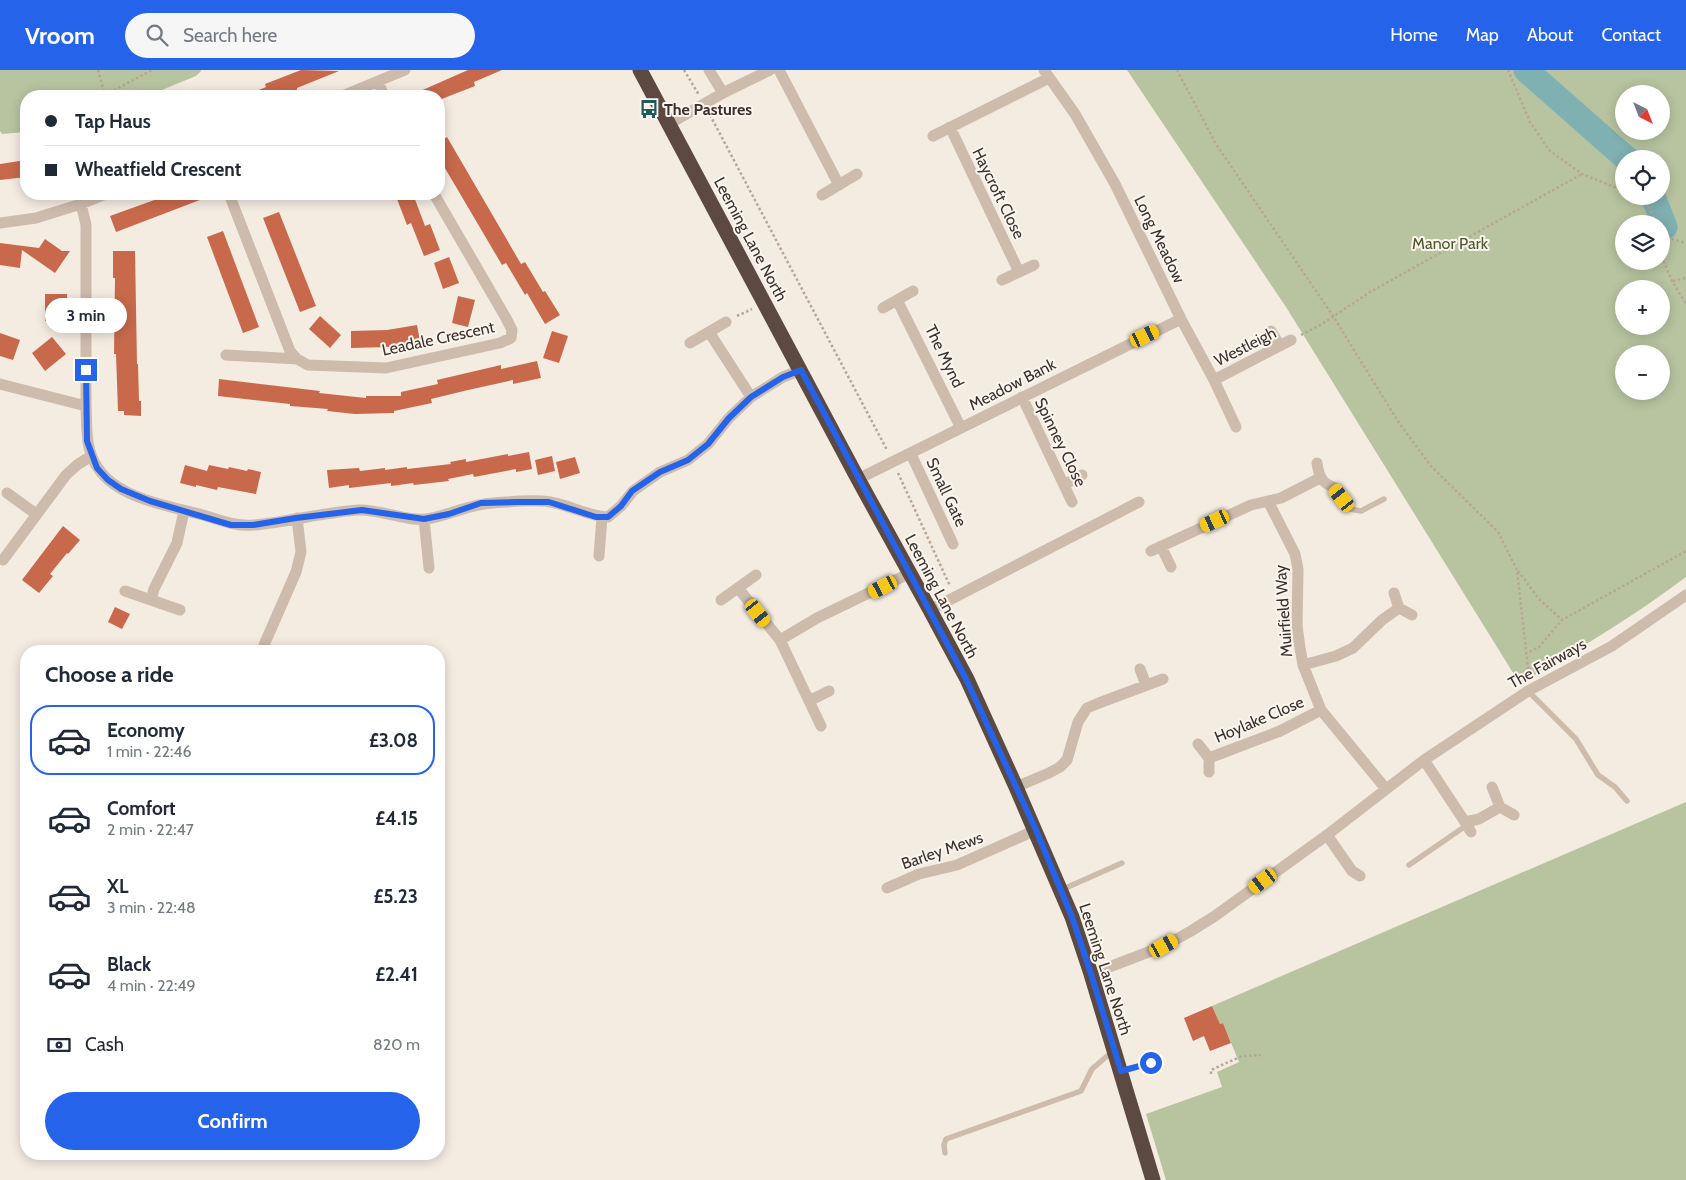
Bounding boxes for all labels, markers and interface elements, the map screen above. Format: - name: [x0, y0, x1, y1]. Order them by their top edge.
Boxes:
- search box: [125, 13, 475, 58]
- text: Vroom: [25, 21, 95, 50]
- icon: search: [143, 21, 171, 49]
- text: Search here: [183, 24, 277, 47]
- text: Home: [1390, 24, 1438, 46]
- text: Map: [1466, 24, 1499, 46]
- text: About: [1527, 24, 1573, 46]
- text: Contact: [1601, 24, 1661, 46]
- north arrow: [1615, 85, 1670, 140]
- map controls: [1615, 85, 1670, 400]
- bus stop icon: The Pastures: [638, 98, 660, 120]
- place label: The Pastures: [664, 100, 752, 119]
- text: Tap Haus: [75, 110, 151, 133]
- street label: Haycroft Close: [968, 145, 1029, 242]
- button: locate: [1615, 150, 1670, 205]
- text: Wheatfield Crescent: [75, 158, 241, 181]
- street label: Leeming Lane North: [710, 174, 791, 304]
- street label: Long Meadow: [1130, 192, 1189, 286]
- button: layers: [1615, 215, 1670, 270]
- park label: Manor Park: [1412, 234, 1489, 253]
- button: +: [1615, 280, 1670, 335]
- callout: 3 min: [45, 298, 127, 332]
- text: 3 min: [67, 306, 105, 325]
- street label: Leadale Crescent: [380, 317, 497, 360]
- street label: The Mynd: [921, 322, 968, 391]
- car: [1128, 323, 1161, 349]
- street label: Westleigh: [1211, 323, 1279, 370]
- button: −: [1615, 345, 1670, 400]
- street label: Meadow Bank: [966, 354, 1060, 414]
- route end: [75, 359, 97, 381]
- street label: Spinney Close: [1031, 395, 1090, 490]
- street label: Small Gate: [922, 455, 971, 530]
- car: [1326, 482, 1357, 514]
- car: [1198, 508, 1231, 534]
- street label: Leeming Lane North: [901, 531, 982, 661]
- street label: Muirfield Way: [1271, 564, 1296, 658]
- car: [866, 574, 899, 600]
- car: [742, 597, 773, 629]
- street label: The Fairways: [1505, 634, 1590, 693]
- text: Choose a ride: [45, 661, 174, 688]
- street label: Hoylake Close: [1212, 692, 1307, 747]
- icon: car: [47, 718, 92, 763]
- text: Economy: [107, 719, 185, 742]
- text: £3.08: [369, 729, 418, 752]
- text: 1 min · 22:46: [107, 742, 192, 761]
- icon: car: [47, 796, 92, 841]
- text: Comfort: [107, 797, 176, 820]
- text: £4.15: [375, 807, 418, 830]
- text: 2 min · 22:47: [107, 820, 194, 839]
- street label: Barley Mews: [899, 828, 986, 873]
- car: [1246, 866, 1279, 896]
- icon: car: [47, 874, 92, 919]
- text: XL: [107, 875, 128, 898]
- text: £5.23: [373, 885, 418, 908]
- text: 3 min · 22:48: [107, 898, 196, 917]
- street label: Leeming Lane North: [1075, 901, 1136, 1038]
- car: [1147, 932, 1180, 960]
- icon: car: [47, 952, 92, 997]
- text: Black: [107, 953, 151, 976]
- text: £2.41: [375, 963, 418, 986]
- text: 4 min · 22:49: [107, 976, 196, 995]
- icon: cash: [45, 1031, 73, 1059]
- text: Cash: [85, 1033, 124, 1056]
- text: 820 m: [373, 1035, 420, 1054]
- route start: [1140, 1052, 1162, 1074]
- button: Confirm: [45, 1092, 420, 1150]

